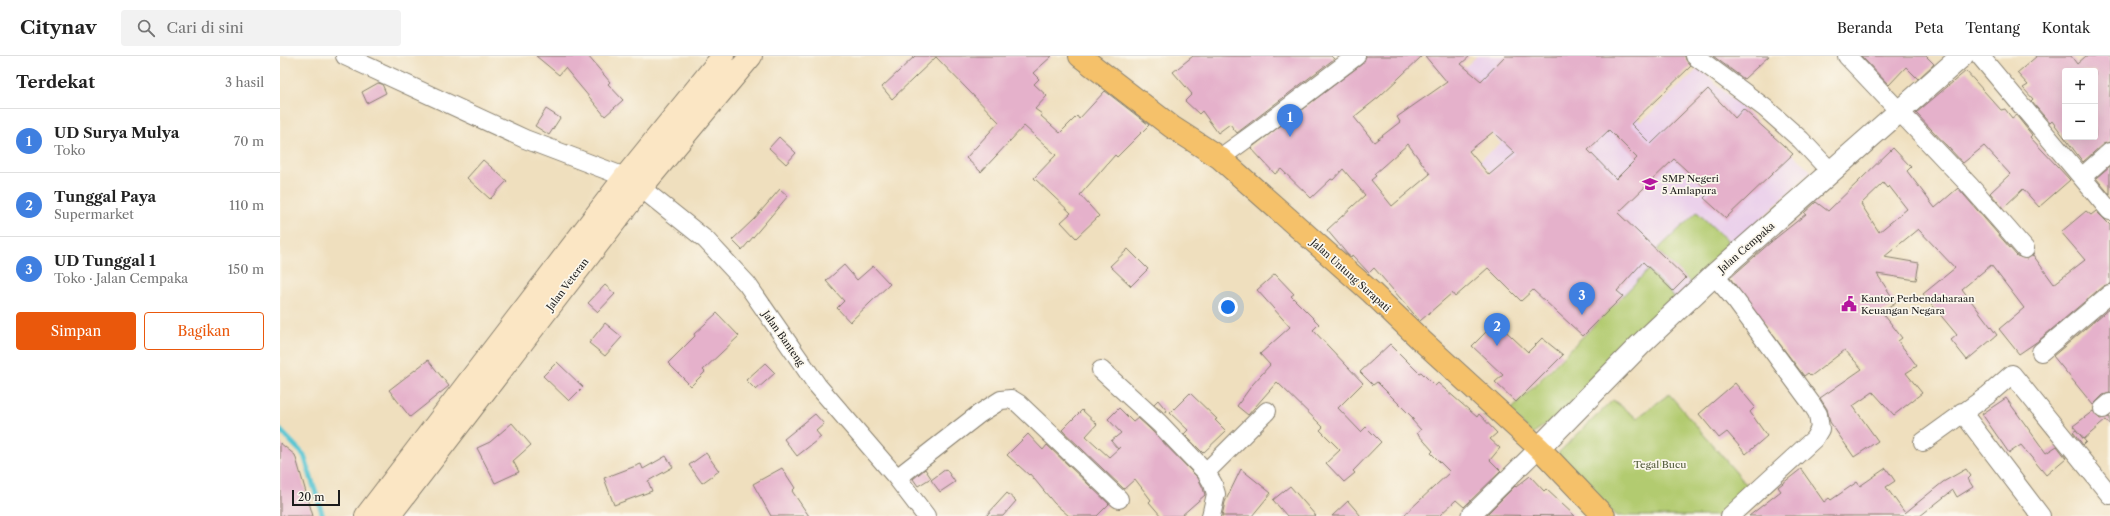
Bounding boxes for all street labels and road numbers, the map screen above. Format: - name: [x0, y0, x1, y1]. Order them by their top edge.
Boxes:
- street label: Jalan Cempaka: [1714, 219, 1778, 277]
- street label: Jalan Untung Surapati: [1307, 235, 1393, 315]
- street label: Jalan Veteran: [542, 255, 592, 315]
- street label: Jalan Banteng: [758, 306, 808, 369]

